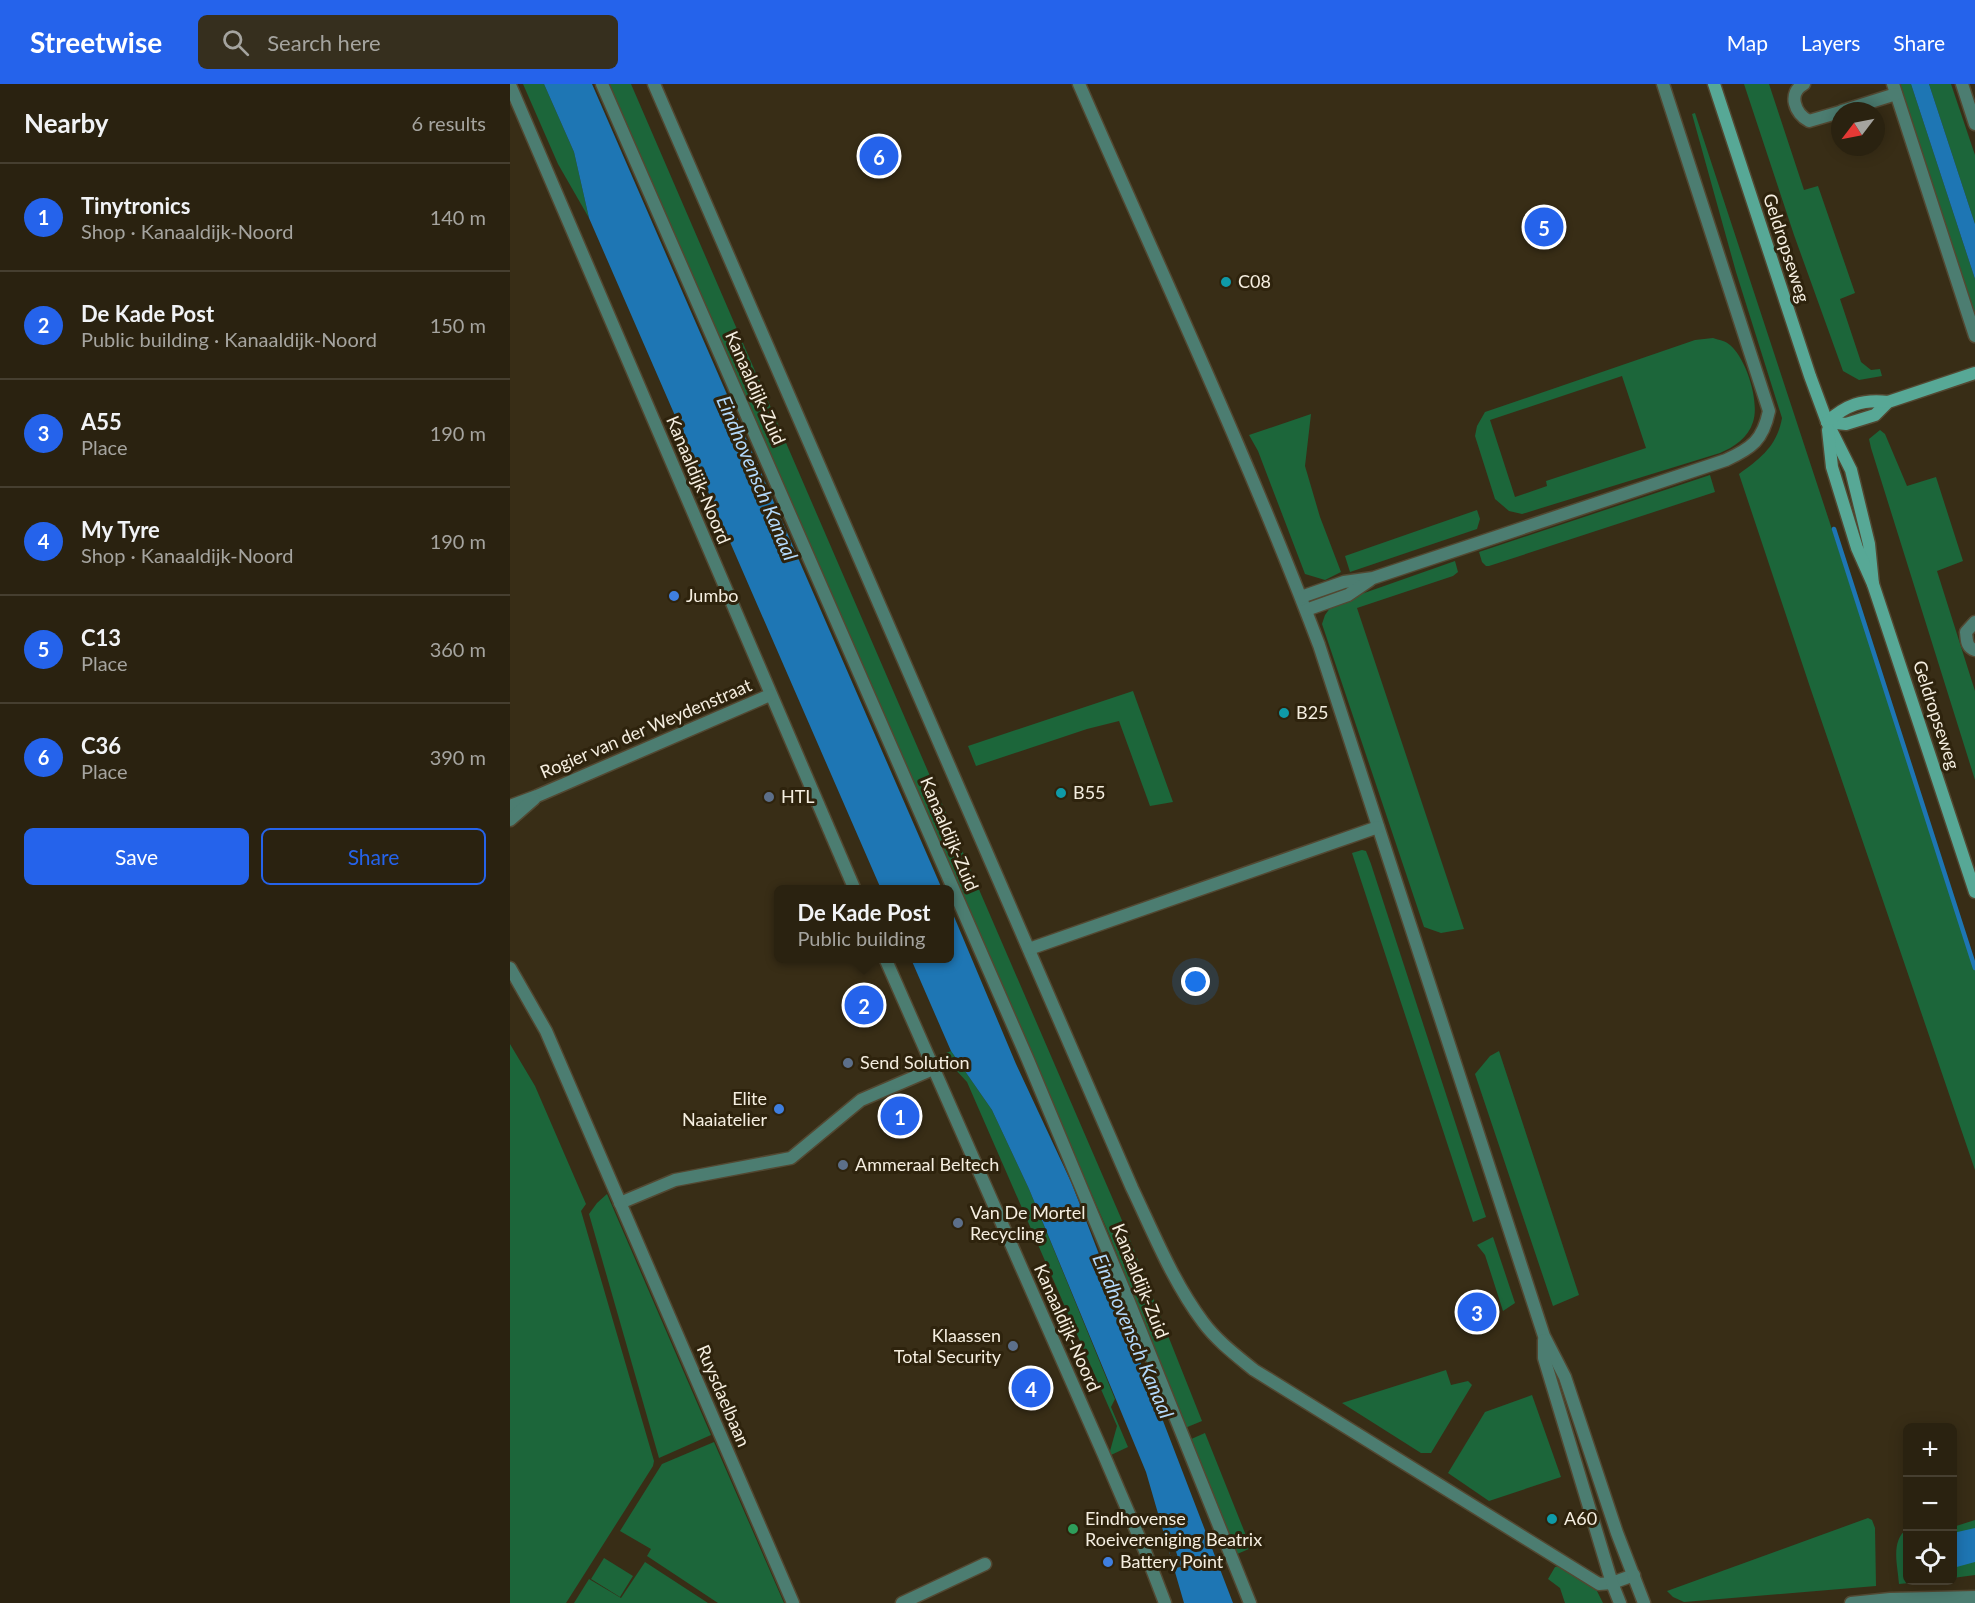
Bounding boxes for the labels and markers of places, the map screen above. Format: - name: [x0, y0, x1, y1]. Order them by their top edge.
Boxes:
- pin: 6: [860, 134, 898, 178]
- pin: 5: [1524, 204, 1564, 250]
- place label: C08: [1238, 270, 1271, 292]
- marker: C08: [1219, 275, 1233, 289]
- place label: Jumbo: [686, 584, 738, 606]
- marker: Jumbo: [667, 589, 681, 603]
- place label: B25: [1296, 701, 1329, 723]
- marker: B25: [1277, 706, 1291, 720]
- place label: B55: [1073, 781, 1106, 803]
- place label: HTL: [781, 785, 815, 807]
- marker: B55: [1054, 786, 1068, 800]
- marker: HTL: [762, 790, 776, 804]
- pin: 2: [844, 982, 884, 1028]
- place label: Send Solution: [860, 1051, 970, 1073]
- marker: Send Solution: [841, 1056, 855, 1070]
- place label: Elite Naaiatelier: [682, 1087, 767, 1130]
- pin: 1: [880, 1094, 920, 1138]
- marker: Elite Naaiatelier: [772, 1102, 786, 1116]
- place label: Ammeraal Beltech: [855, 1153, 999, 1175]
- marker: Ammeraal Beltech: [836, 1158, 850, 1172]
- place label: Van De Mortel Recycling: [970, 1201, 1086, 1244]
- marker: Van De Mortel Recycling: [951, 1216, 965, 1230]
- pin: 3: [1458, 1290, 1496, 1334]
- place label: Klaassen Total Security: [894, 1324, 1002, 1367]
- marker: Klaassen Total Security: [1006, 1339, 1020, 1353]
- pin: 4: [1012, 1366, 1050, 1410]
- place label: Eindhovense Roeivereniging Beatrix: [1085, 1507, 1262, 1550]
- place label: A60: [1564, 1507, 1597, 1529]
- marker: A60: [1545, 1512, 1559, 1526]
- marker: Eindhovense Roeivereniging Beatrix: [1066, 1522, 1080, 1536]
- place label: Battery Point: [1120, 1550, 1224, 1572]
- marker: Battery Point: [1101, 1555, 1115, 1569]

